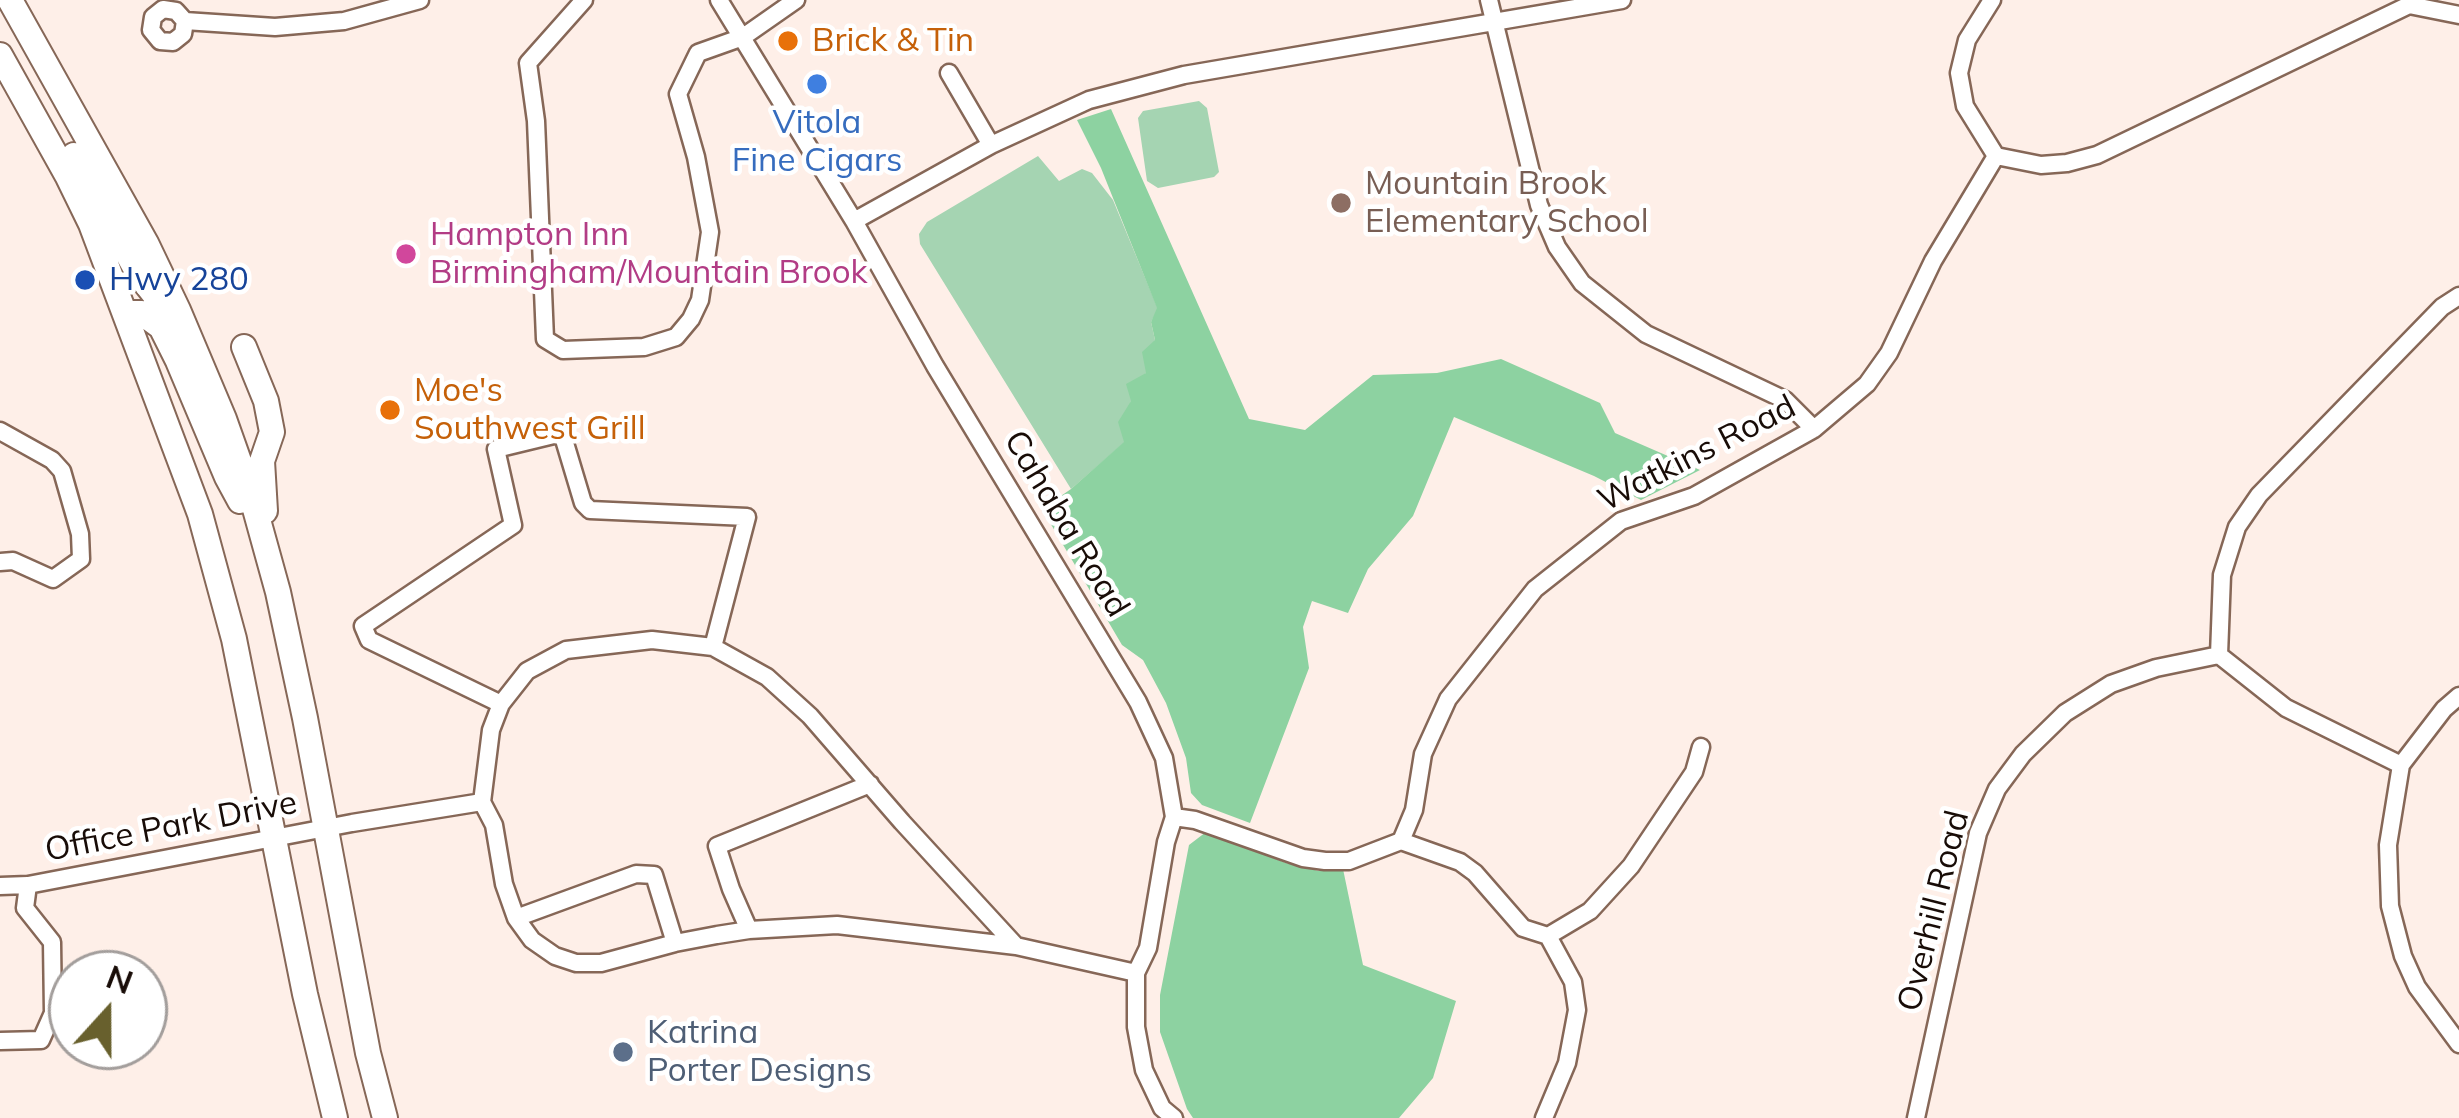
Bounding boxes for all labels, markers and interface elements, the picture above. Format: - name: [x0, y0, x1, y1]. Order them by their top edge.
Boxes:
- place label: Brick & Tin: [812, 21, 974, 61]
- marker: Brick & Tin: [775, 28, 801, 54]
- marker: Vitola Fine Cigars: [804, 71, 830, 97]
- place label: Vitola Fine Cigars: [732, 103, 902, 181]
- place label: Mountain Brook Elementary School: [1365, 164, 1649, 242]
- marker: Mountain Brook Elementary School: [1328, 190, 1354, 216]
- place label: Hampton Inn Birmingham/Mountain Brook: [430, 215, 867, 293]
- marker: Hampton Inn Birmingham/Mountain Brook: [393, 241, 419, 267]
- place label: Hwy 280: [109, 260, 249, 300]
- marker: Hwy 280: [72, 267, 98, 293]
- place label: Moe's Southwest Grill: [414, 371, 646, 449]
- street label: Watkins Road: [1592, 387, 1802, 521]
- marker: Moe's Southwest Grill: [377, 397, 403, 423]
- street label: Cahaba Road: [995, 424, 1137, 624]
- street label: Office Park Drive: [42, 783, 300, 871]
- street label: Overhill Road: [1890, 807, 1978, 1015]
- north arrow: [48, 950, 168, 1070]
- text: N: [101, 955, 139, 1002]
- place label: Katrina Porter Designs: [647, 1013, 872, 1091]
- marker: Katrina Porter Designs: [610, 1039, 636, 1065]

